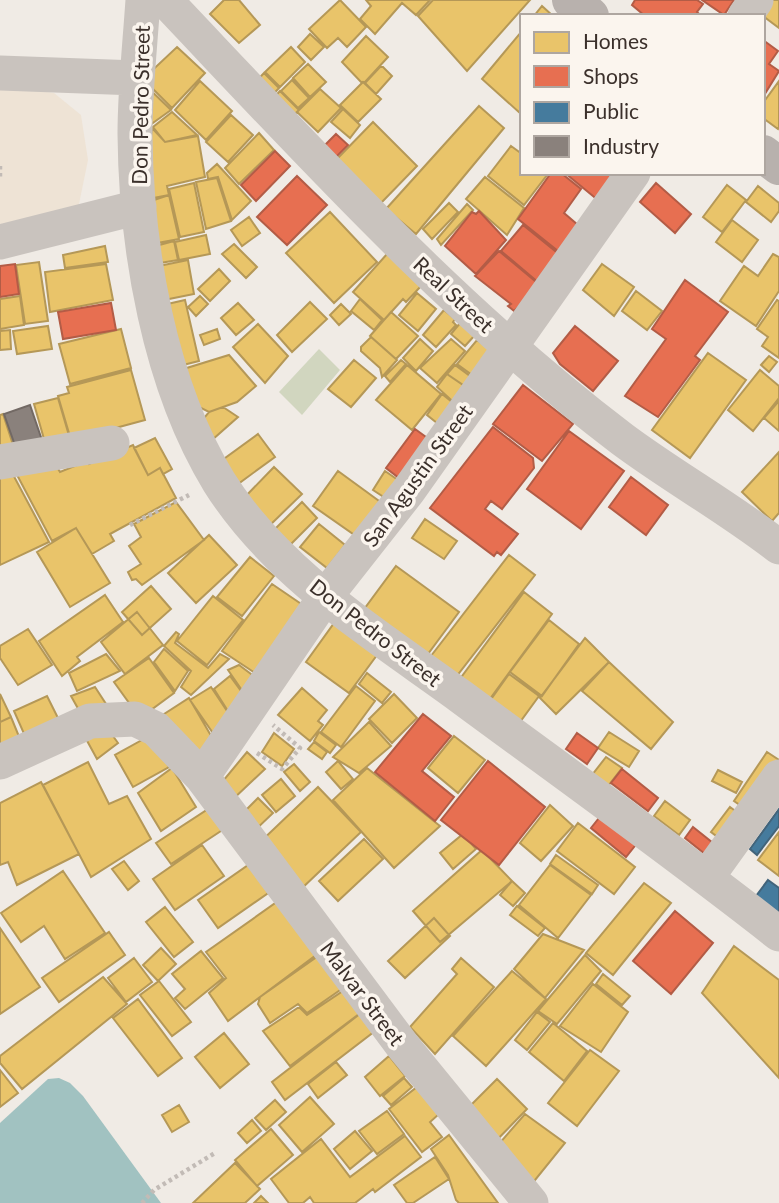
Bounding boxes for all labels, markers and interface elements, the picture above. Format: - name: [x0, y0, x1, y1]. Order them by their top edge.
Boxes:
- legend: [520, 14, 765, 175]
- street label: Don Pedro Street: [126, 25, 154, 185]
- text: Homes: [583, 28, 648, 53]
- text: Shops: [583, 63, 639, 88]
- text: Public: [583, 98, 639, 123]
- text: Industry: [583, 133, 659, 158]
- street label: Real Street: [409, 251, 499, 337]
- street label: San Agustin Street: [357, 399, 477, 551]
- street label: Don Pedro Street: [305, 573, 447, 691]
- street label: Malvar Street: [316, 936, 410, 1050]

